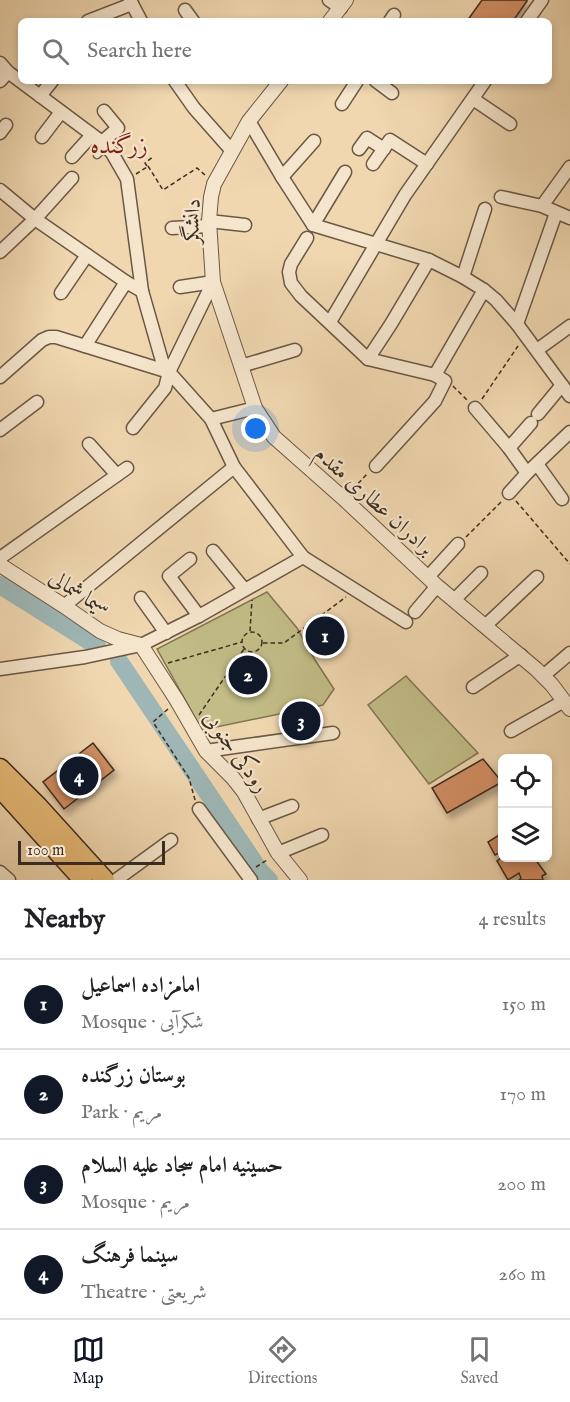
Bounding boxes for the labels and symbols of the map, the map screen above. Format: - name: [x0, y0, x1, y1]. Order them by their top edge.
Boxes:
- district label: زرگنده: [90, 131, 148, 162]
- street label: دانشگر: [178, 198, 208, 246]
- your location: [241, 414, 270, 443]
- street label: برادران عطاری مقدم: [305, 440, 439, 566]
- street label: سیما شمالی: [43, 564, 115, 624]
- pin: 1: [306, 614, 344, 658]
- pin: 2: [228, 652, 268, 698]
- pin: 3: [282, 698, 320, 744]
- street label: رودکی جنوبی: [195, 705, 275, 799]
- pin: 4: [60, 754, 98, 798]
- scale bar: [18, 838, 165, 866]

